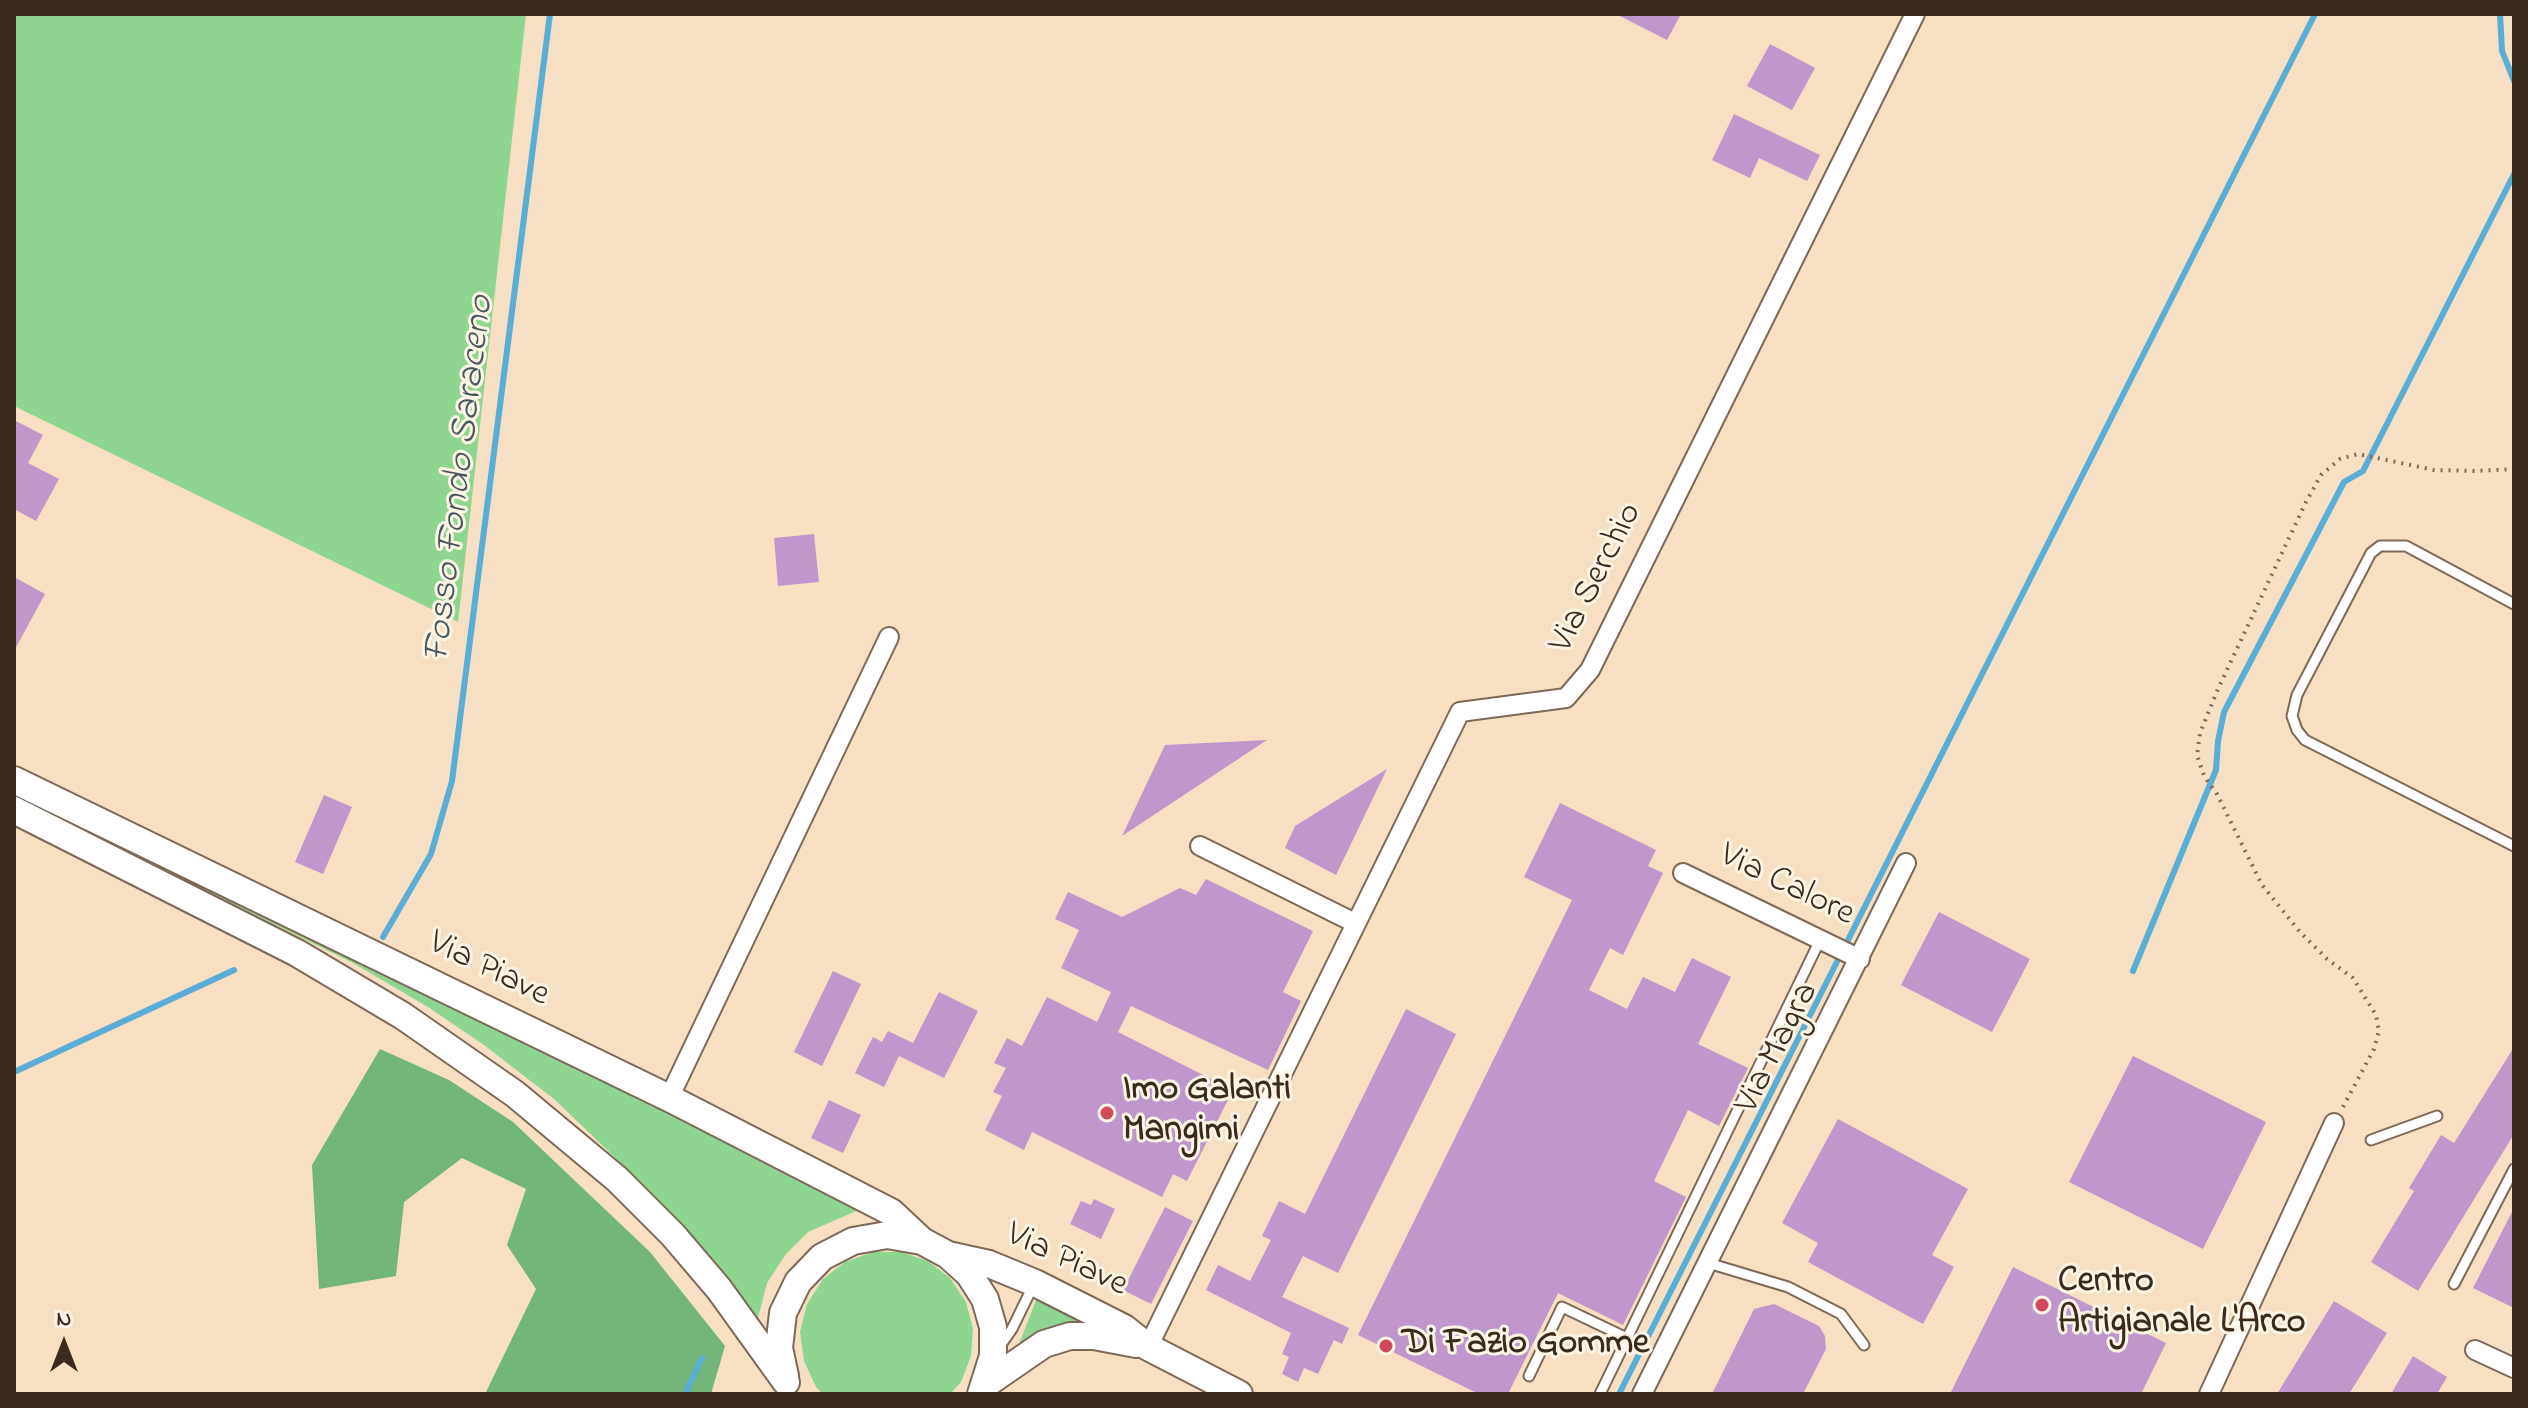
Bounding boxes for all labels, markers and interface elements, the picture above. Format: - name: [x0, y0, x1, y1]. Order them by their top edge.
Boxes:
- water label: Fosso Fondo Saraceno: [417, 293, 507, 665]
- street label: Via Serchio: [1542, 497, 1654, 661]
- street label: Via Calore: [1711, 836, 1861, 938]
- street label: Via Piave: [420, 923, 556, 1019]
- street label: Via Magra: [1728, 976, 1830, 1122]
- place label: Imo Galanti Mangimi: [1123, 1070, 1291, 1155]
- marker: Imo Galanti Mangimi: [1098, 1104, 1116, 1122]
- street label: Via Piave: [998, 1215, 1134, 1309]
- place label: Centro Artigianale L'Arco: [2058, 1262, 2305, 1347]
- marker: Centro Artigianale L'Arco: [2033, 1296, 2051, 1314]
- north arrow: [24, 1304, 104, 1384]
- text: N: [57, 1304, 71, 1336]
- place label: Di Fazio Gomme: [1402, 1324, 1649, 1368]
- marker: Di Fazio Gomme: [1377, 1337, 1395, 1355]

